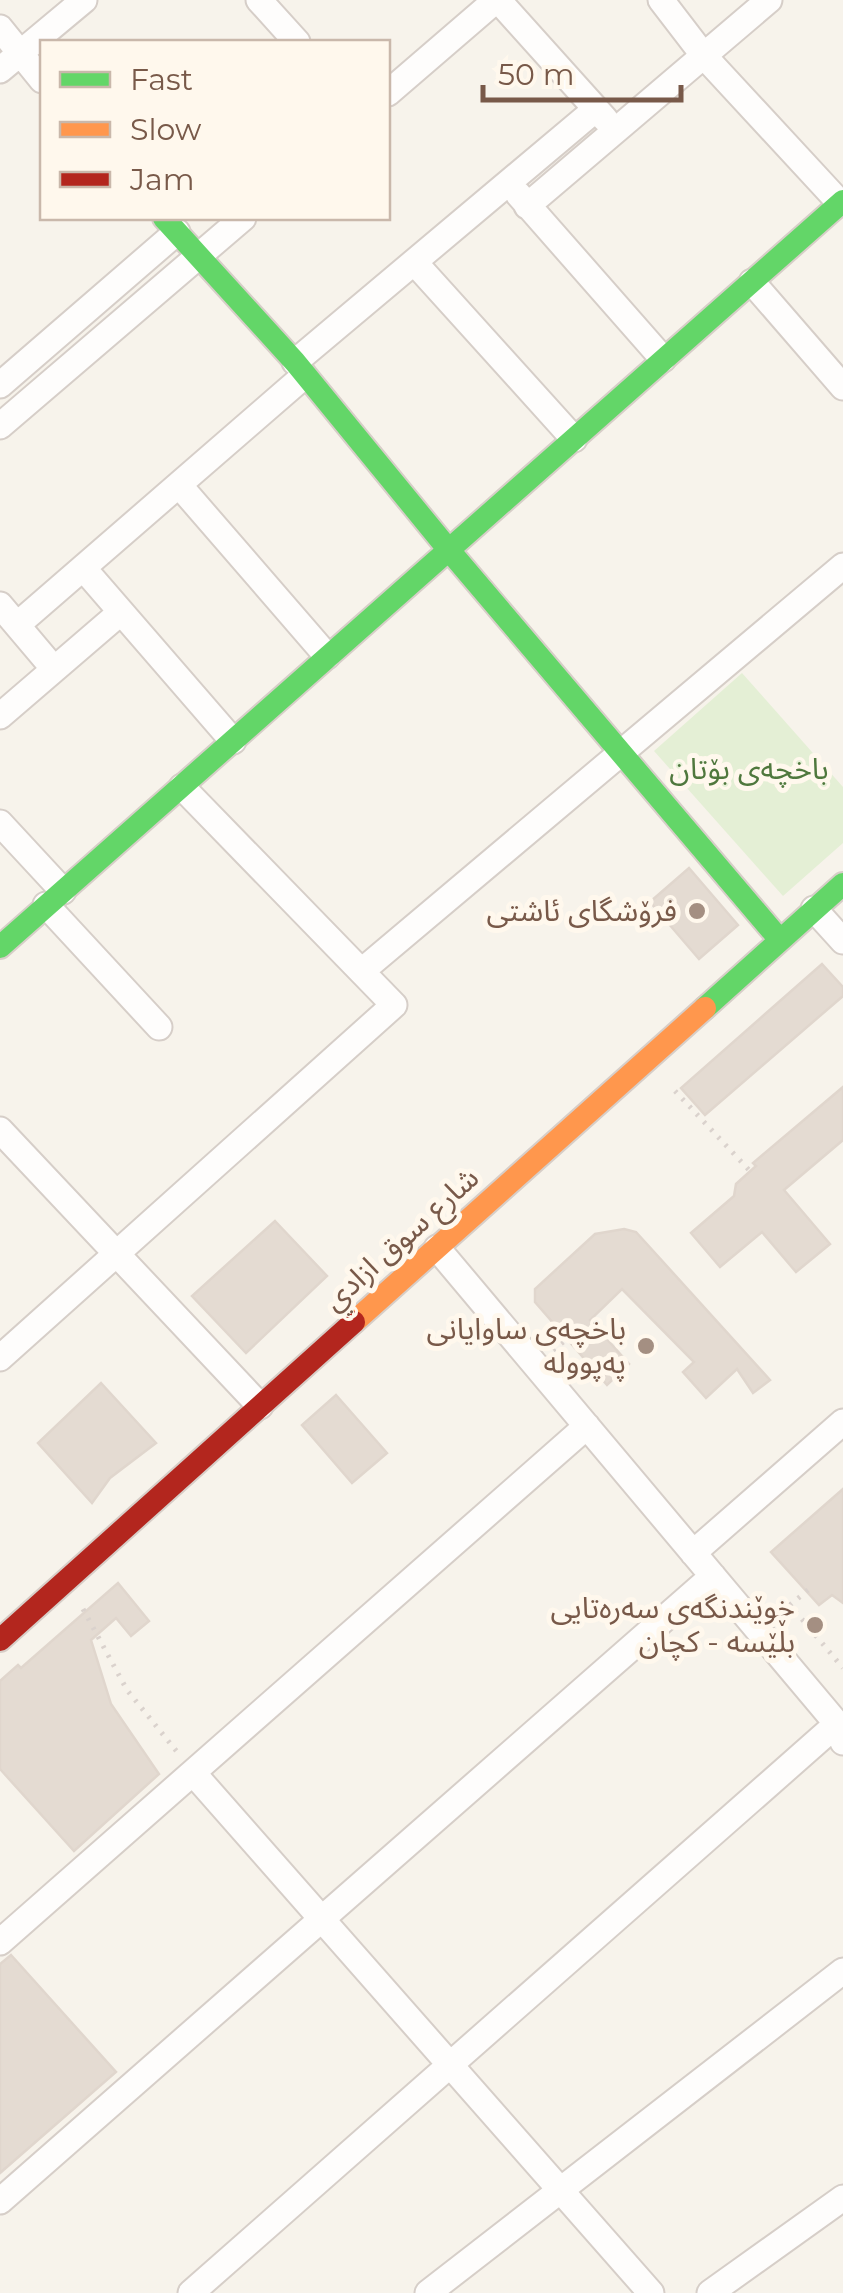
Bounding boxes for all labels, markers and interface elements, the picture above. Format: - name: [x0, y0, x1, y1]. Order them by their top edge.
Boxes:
- legend: [40, 40, 390, 220]
- scale bar: [483, 40, 680, 102]
- text: 50 m: [498, 56, 575, 93]
- text: Fast: [130, 61, 193, 98]
- text: Slow: [130, 111, 202, 148]
- text: Jam: [129, 161, 195, 198]
- park label: باخچەی بۆتان: [669, 750, 829, 788]
- place label: فرۆشگای ئاشتی: [487, 892, 677, 929]
- marker: فرۆشگای ئاشتی: [686, 900, 708, 922]
- street label: شارع سوق ازادي: [315, 1159, 489, 1322]
- place label: باخچەی ساوایانی پەپوولە: [427, 1310, 626, 1382]
- marker: باخچەی ساوایانی پەپوولە: [635, 1335, 657, 1357]
- place label: خوێندنگەی سەرەتایی بڵێسە - کچان: [551, 1589, 795, 1661]
- marker: خوێندنگەی سەرەتایی بڵێسە - کچان: [804, 1614, 826, 1636]

